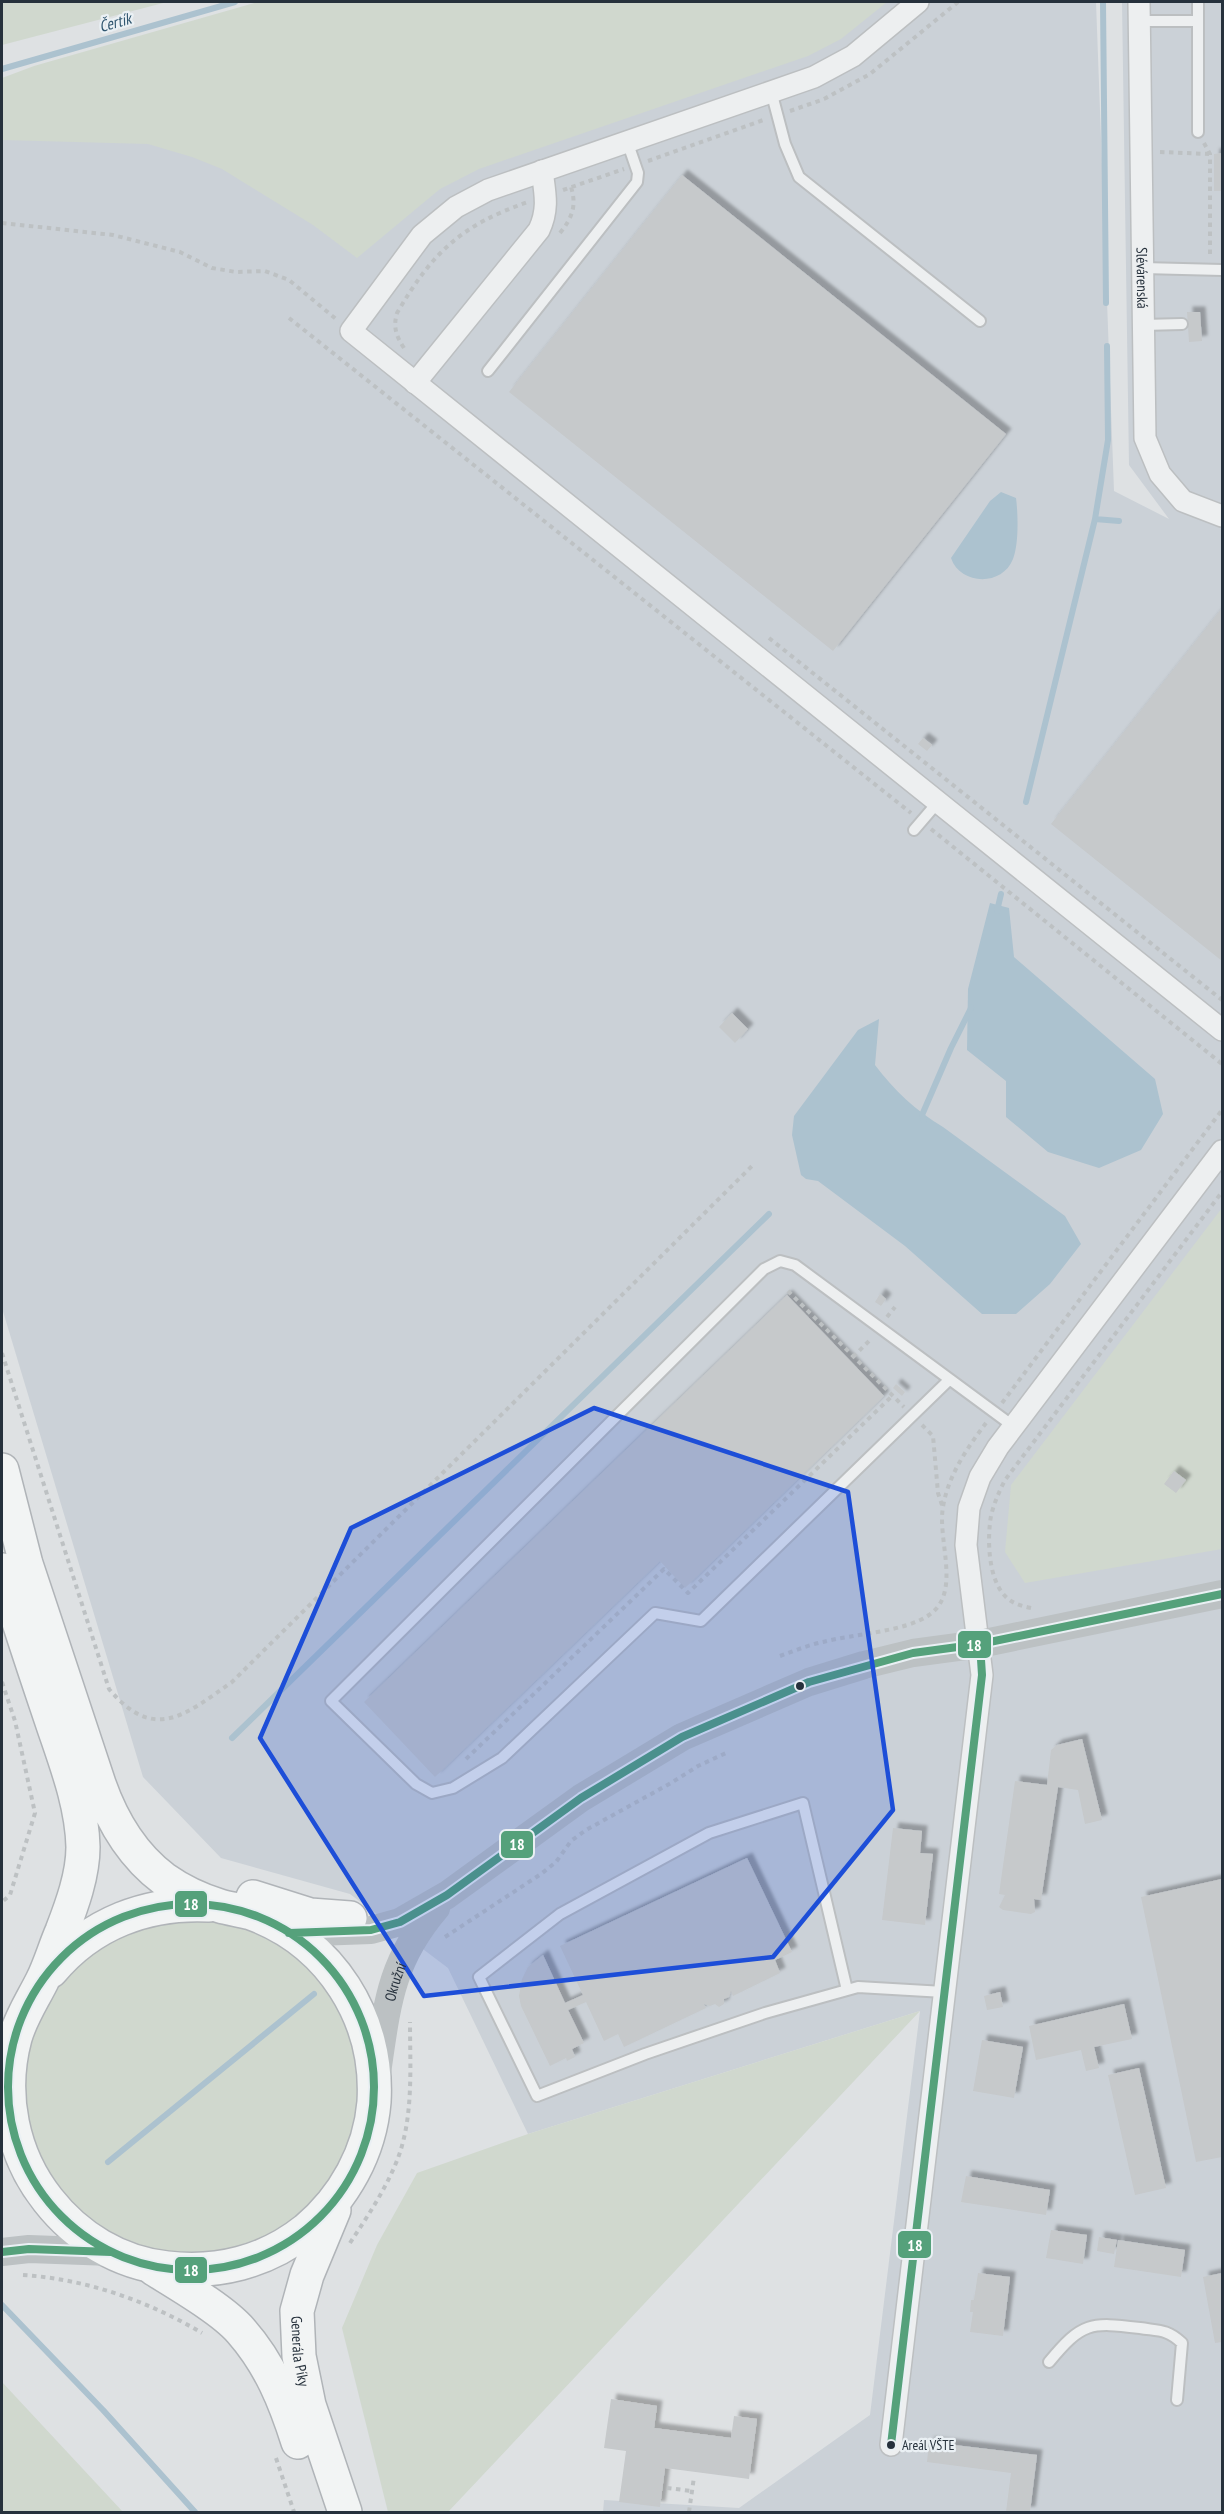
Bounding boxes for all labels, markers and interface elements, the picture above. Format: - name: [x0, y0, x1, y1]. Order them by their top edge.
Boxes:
- water label: Čertík: [97, 7, 135, 36]
- street label: Slévárenská: [1133, 247, 1153, 309]
- line badge: 18: [957, 1630, 992, 1659]
- text: 18: [966, 1635, 982, 1655]
- unlabelled marker: [794, 1680, 806, 1692]
- line badge: 18: [500, 1830, 534, 1859]
- text: 18: [509, 1834, 525, 1854]
- line badge: 18: [174, 1890, 208, 1918]
- text: 18: [183, 1894, 199, 1914]
- street label: Okružní: [380, 1959, 410, 2003]
- line badge: 18: [897, 2230, 932, 2259]
- text: 18: [907, 2235, 923, 2255]
- line badge: 18: [174, 2256, 208, 2284]
- text: 18: [183, 2260, 199, 2280]
- street label: Generála Píky: [288, 2315, 314, 2388]
- place label: Areál VŠTE: [902, 2436, 954, 2454]
- marker: Areál VŠTE: [885, 2439, 897, 2451]

